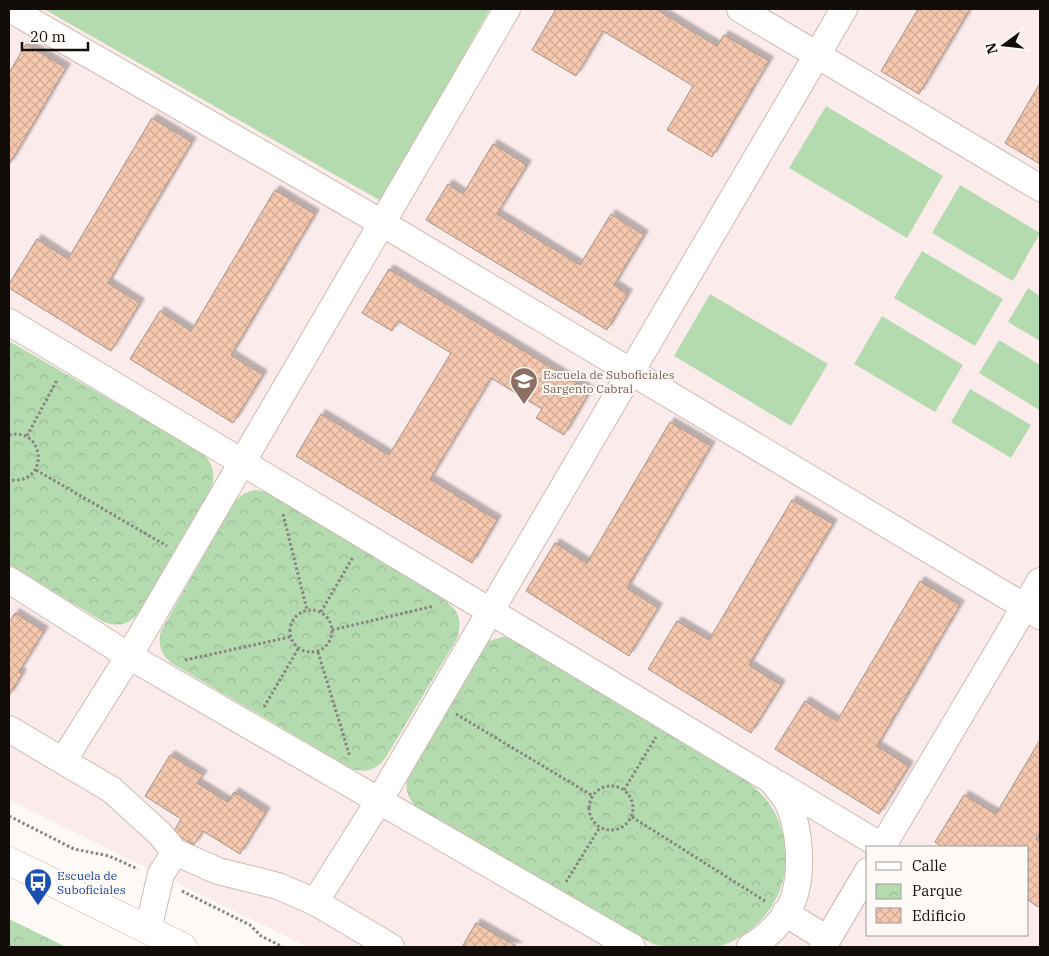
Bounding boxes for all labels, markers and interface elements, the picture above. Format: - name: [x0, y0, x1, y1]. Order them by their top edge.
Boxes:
- scale bar: [22, 20, 89, 52]
- north arrow: [979, 20, 1029, 70]
- text: 20 m: [30, 27, 66, 46]
- text: N: [981, 41, 1002, 56]
- school or university icon: Escuela de Suboficiales Sargento Cabral: [509, 366, 539, 405]
- place label: Escuela de Suboficiales Sargento Cabral: [543, 367, 675, 396]
- legend: [866, 846, 1029, 936]
- text: Calle: [912, 856, 947, 875]
- bus stop icon: Escuela de Suboficiales: [23, 867, 53, 906]
- place label: Escuela de Suboficiales: [57, 868, 126, 897]
- text: Parque: [912, 881, 962, 900]
- text: Edificio: [912, 906, 966, 925]

